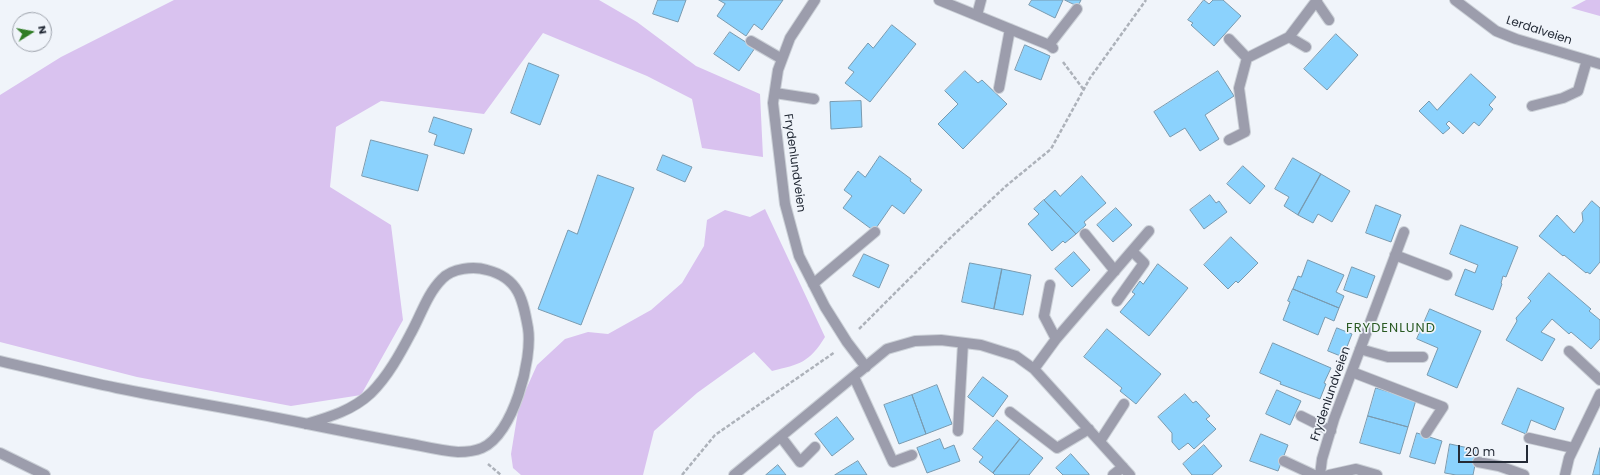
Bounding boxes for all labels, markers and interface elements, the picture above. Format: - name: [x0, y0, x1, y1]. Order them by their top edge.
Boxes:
- north arrow: [12, 12, 52, 52]
- street label: Lerdalveien: [1504, 14, 1574, 48]
- text: N: [34, 24, 51, 35]
- street label: Frydenlundveien: [780, 113, 808, 213]
- district label: FRYDENLUND: [1346, 321, 1436, 337]
- street label: Frydenlundveien: [1308, 345, 1354, 443]
- scale bar: [1460, 437, 1530, 463]
- text: 20 m: [1465, 443, 1495, 460]

